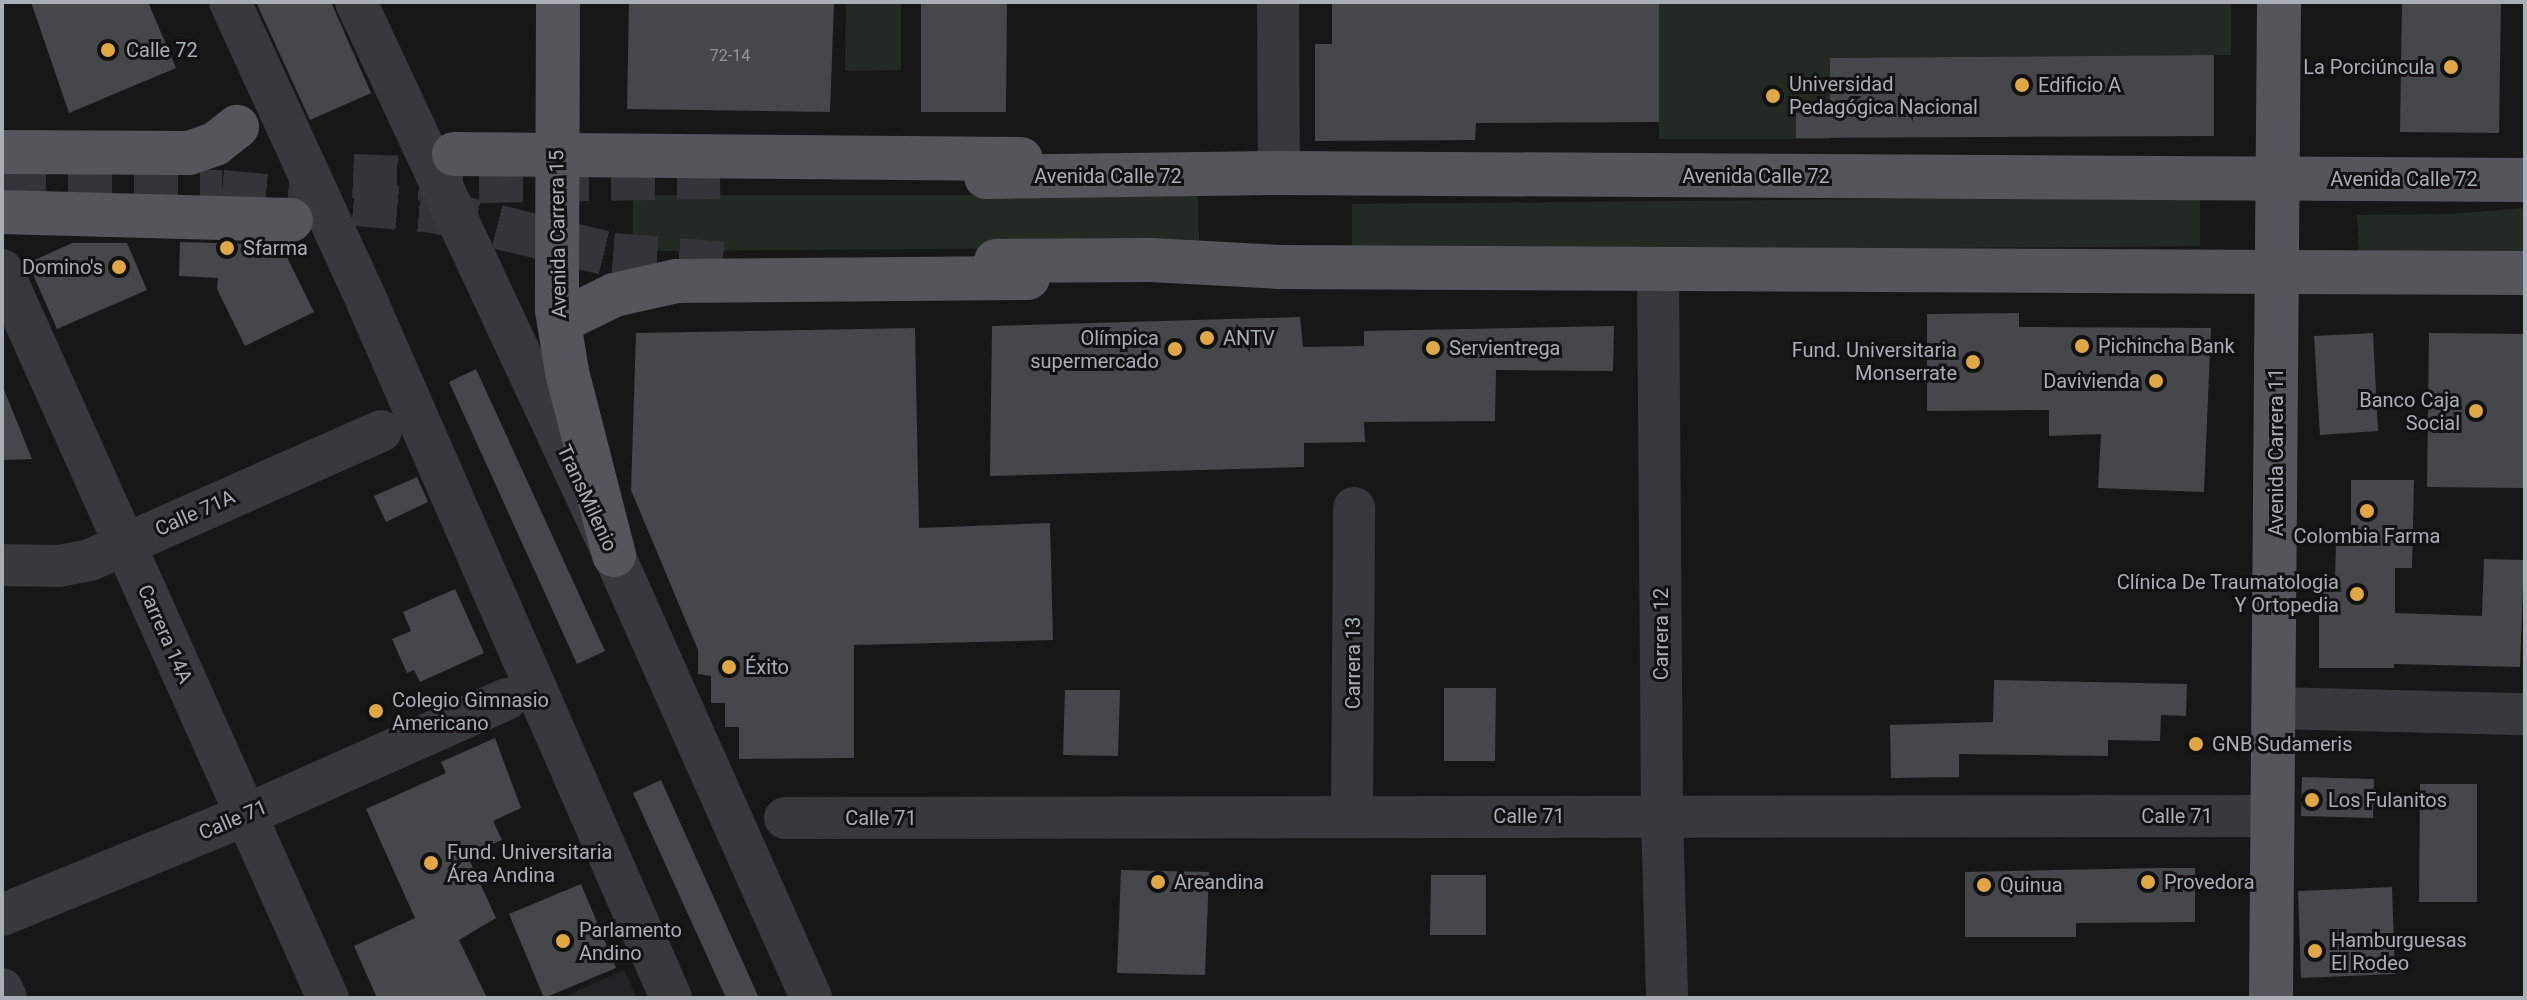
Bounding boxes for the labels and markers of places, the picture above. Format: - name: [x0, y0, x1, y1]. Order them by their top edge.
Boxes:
- place label: Calle 72: [126, 38, 198, 62]
- marker: Calle 72: [97, 39, 119, 61]
- place label: La Porciúncula: [2303, 55, 2435, 79]
- marker: La Porciúncula: [2442, 58, 2460, 76]
- place label: Universidad Pedagógica Nacional: [1789, 72, 1978, 119]
- place label: Edificio A: [2038, 73, 2121, 97]
- marker: Edificio A: [2013, 76, 2031, 94]
- marker: Universidad Pedagógica Nacional: [1764, 87, 1782, 105]
- place label: Sfarma: [243, 236, 308, 260]
- marker: Sfarma: [218, 239, 236, 257]
- place label: Domino's: [22, 255, 103, 279]
- marker: Domino's: [110, 258, 128, 276]
- place label: Olímpica supermercado: [1030, 326, 1159, 373]
- place label: ANTV: [1223, 326, 1275, 350]
- marker: ANTV: [1198, 329, 1216, 347]
- place label: Pichincha Bank: [2098, 334, 2235, 358]
- place label: Servientrega: [1449, 336, 1560, 360]
- marker: Pichincha Bank: [2073, 337, 2091, 355]
- place label: Fund. Universitaria Monserrate: [1792, 338, 1957, 385]
- marker: Servientrega: [1424, 339, 1442, 357]
- marker: Olímpica supermercado: [1166, 340, 1184, 358]
- marker: Fund. Universitaria Monserrate: [1964, 353, 1982, 371]
- place label: Davivienda: [2043, 369, 2140, 393]
- marker: Davivienda: [2147, 372, 2165, 390]
- place label: Banco Caja Social: [2359, 388, 2460, 435]
- marker: Banco Caja Social: [2467, 402, 2485, 420]
- marker: Colombia Farma: [2358, 502, 2376, 520]
- place label: Colombia Farma: [2294, 524, 2440, 548]
- place label: Clínica De Traumatologia Y Ortopedia: [2116, 570, 2339, 617]
- marker: Clínica De Traumatologia Y Ortopedia: [2346, 583, 2368, 605]
- place label: Éxito: [745, 655, 789, 679]
- marker: Éxito: [720, 658, 738, 676]
- place label: Colegio Gimnasio Americano: [392, 688, 549, 735]
- marker: Colegio Gimnasio Americano: [367, 702, 385, 720]
- place label: GNB Sudameris: [2212, 732, 2352, 756]
- marker: GNB Sudameris: [2187, 735, 2205, 753]
- place label: Los Fulanitos: [2328, 788, 2447, 812]
- marker: Los Fulanitos: [2303, 791, 2321, 809]
- place label: Fund. Universitaria Área Andina: [447, 840, 612, 887]
- marker: Fund. Universitaria Área Andina: [422, 854, 440, 872]
- place label: Areandina: [1174, 870, 1264, 894]
- place label: Provedora: [2164, 870, 2255, 894]
- marker: Areandina: [1149, 873, 1167, 891]
- place label: Quinua: [2000, 873, 2063, 897]
- marker: Provedora: [2139, 873, 2157, 891]
- marker: Quinua: [1975, 876, 1993, 894]
- place label: Parlamento Andino: [579, 918, 682, 965]
- place label: Hamburguesas El Rodeo: [2331, 928, 2467, 975]
- marker: Parlamento Andino: [554, 932, 572, 950]
- marker: Hamburguesas El Rodeo: [2306, 942, 2324, 960]

